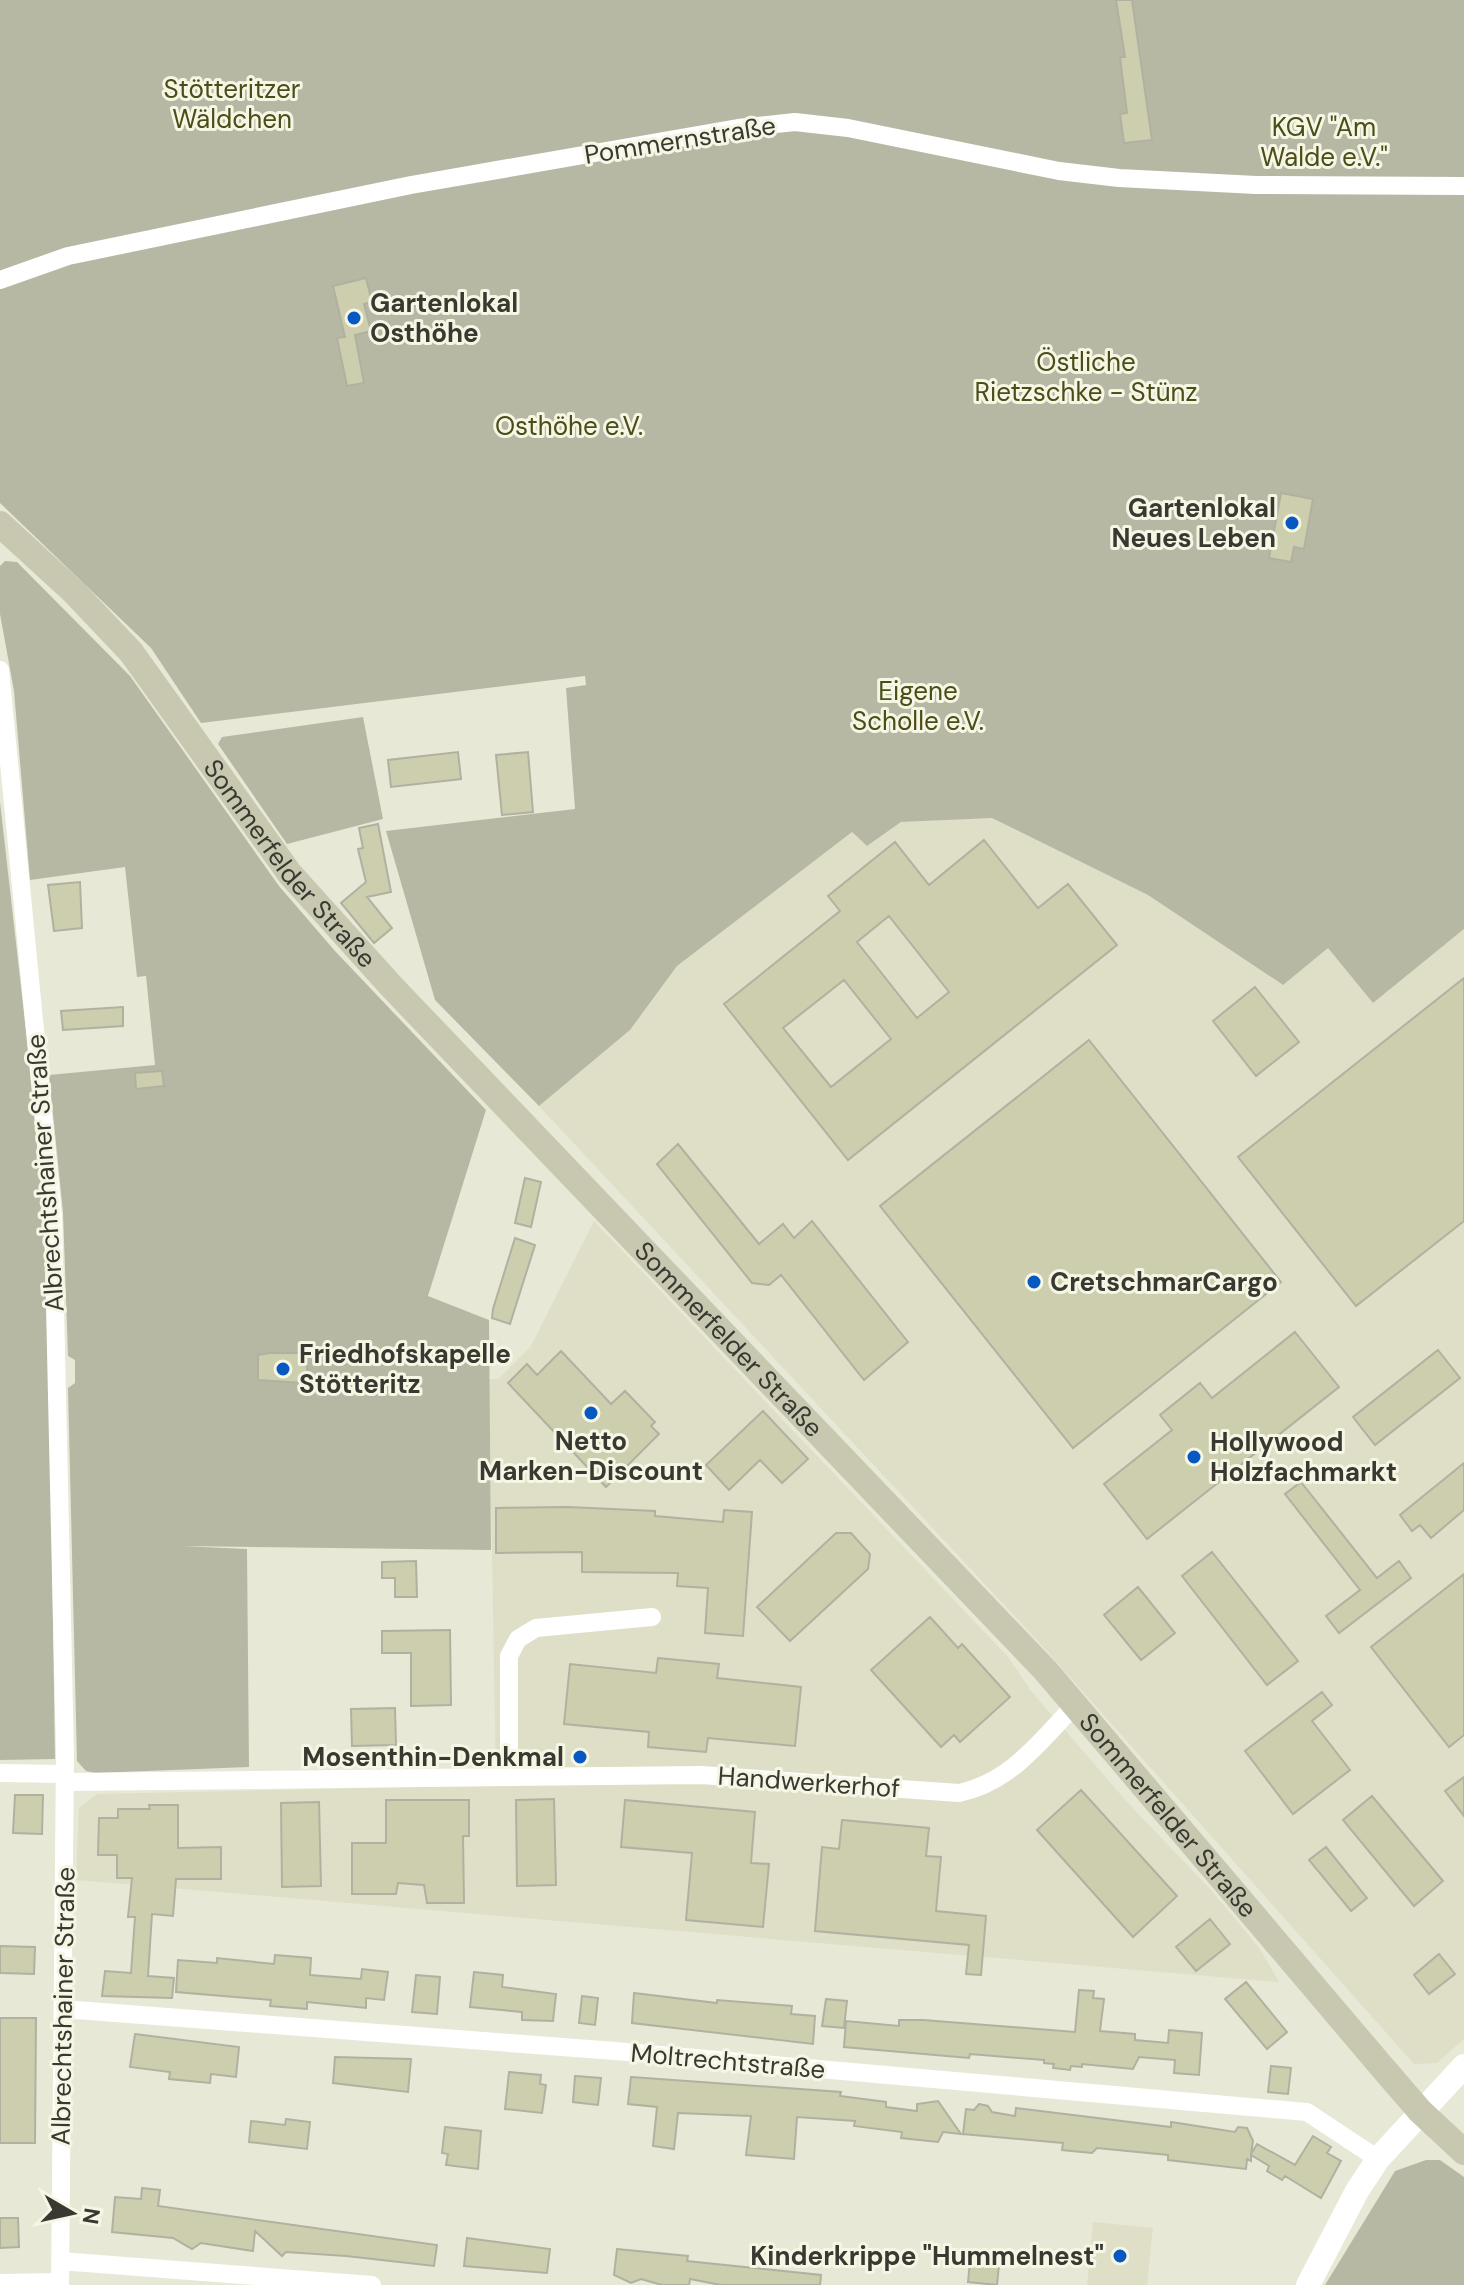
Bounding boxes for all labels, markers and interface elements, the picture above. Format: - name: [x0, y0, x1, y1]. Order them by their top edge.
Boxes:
- park label: Stötteritzer Wäldchen: [164, 72, 300, 136]
- street label: Pommernstraße: [582, 108, 778, 172]
- park label: KGV "Am Walde e.V.": [1260, 110, 1388, 174]
- place label: Gartenlokal Osthöhe: [370, 286, 518, 350]
- marker: Gartenlokal Osthöhe: [345, 309, 363, 327]
- park label: Östliche Rietzschke - Stünz: [975, 345, 1197, 409]
- park label: Osthöhe e.V.: [495, 409, 643, 443]
- place label: Gartenlokal Neues Leben: [1111, 491, 1276, 555]
- marker: Gartenlokal Neues Leben: [1283, 514, 1301, 532]
- park label: Eigene Scholle e.V.: [852, 674, 984, 738]
- street label: Sommerfelder Straße: [196, 752, 384, 975]
- street label: Albrechtshainer Straße: [18, 1033, 72, 1313]
- street label: Sommerfelder Straße: [627, 1234, 830, 1444]
- place label: CretschmarCargo: [1050, 1265, 1278, 1299]
- marker: CretschmarCargo: [1025, 1273, 1043, 1291]
- place label: Friedhofskapelle Stötteritz: [299, 1337, 511, 1401]
- marker: Friedhofskapelle Stötteritz: [274, 1360, 292, 1378]
- marker: Netto Marken-Discount: [582, 1404, 600, 1422]
- place label: Netto Marken-Discount: [479, 1424, 703, 1488]
- place label: Hollywood Holzfachmarkt: [1210, 1425, 1397, 1489]
- marker: Hollywood Holzfachmarkt: [1185, 1448, 1203, 1466]
- street label: Sommerfelder Straße: [1072, 1706, 1265, 1925]
- place label: Mosenthin-Denkmal: [302, 1740, 564, 1774]
- marker: Mosenthin-Denkmal: [571, 1748, 589, 1766]
- street label: Handwerkerhof: [717, 1759, 901, 1805]
- street label: Albrechtshainer Straße: [44, 1866, 82, 2146]
- street label: Moltrechtstraße: [629, 2036, 827, 2086]
- north arrow: [32, 2173, 112, 2253]
- text: N: [76, 2206, 107, 2226]
- place label: Kinderkrippe "Hummelnest": [750, 2239, 1104, 2273]
- marker: Kinderkrippe "Hummelnest": [1111, 2247, 1129, 2265]

